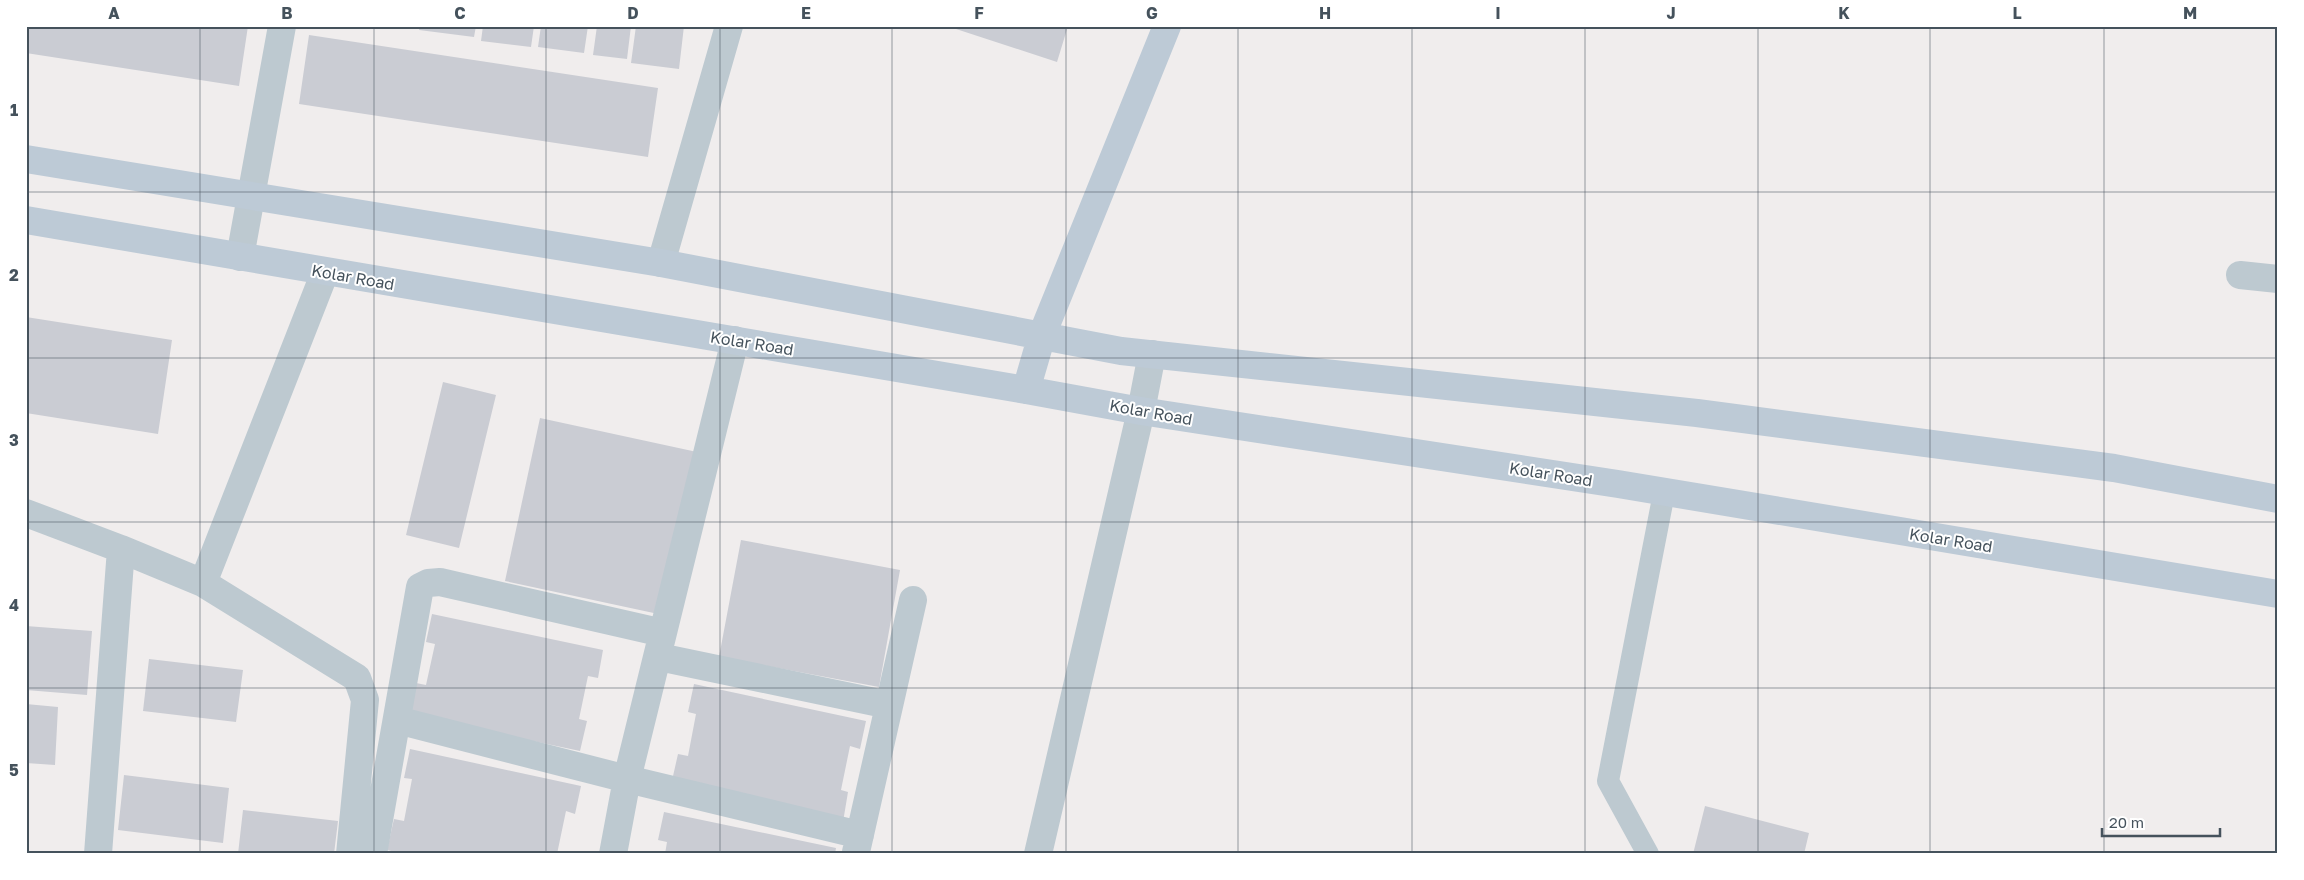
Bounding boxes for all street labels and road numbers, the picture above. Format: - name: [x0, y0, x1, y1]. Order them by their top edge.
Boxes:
- street label: Kolar Road: [310, 260, 396, 294]
- street label: Kolar Road: [709, 327, 795, 359]
- street label: Kolar Road: [1108, 395, 1194, 429]
- street label: Kolar Road: [1508, 458, 1594, 490]
- street label: Kolar Road: [1908, 524, 1994, 556]

